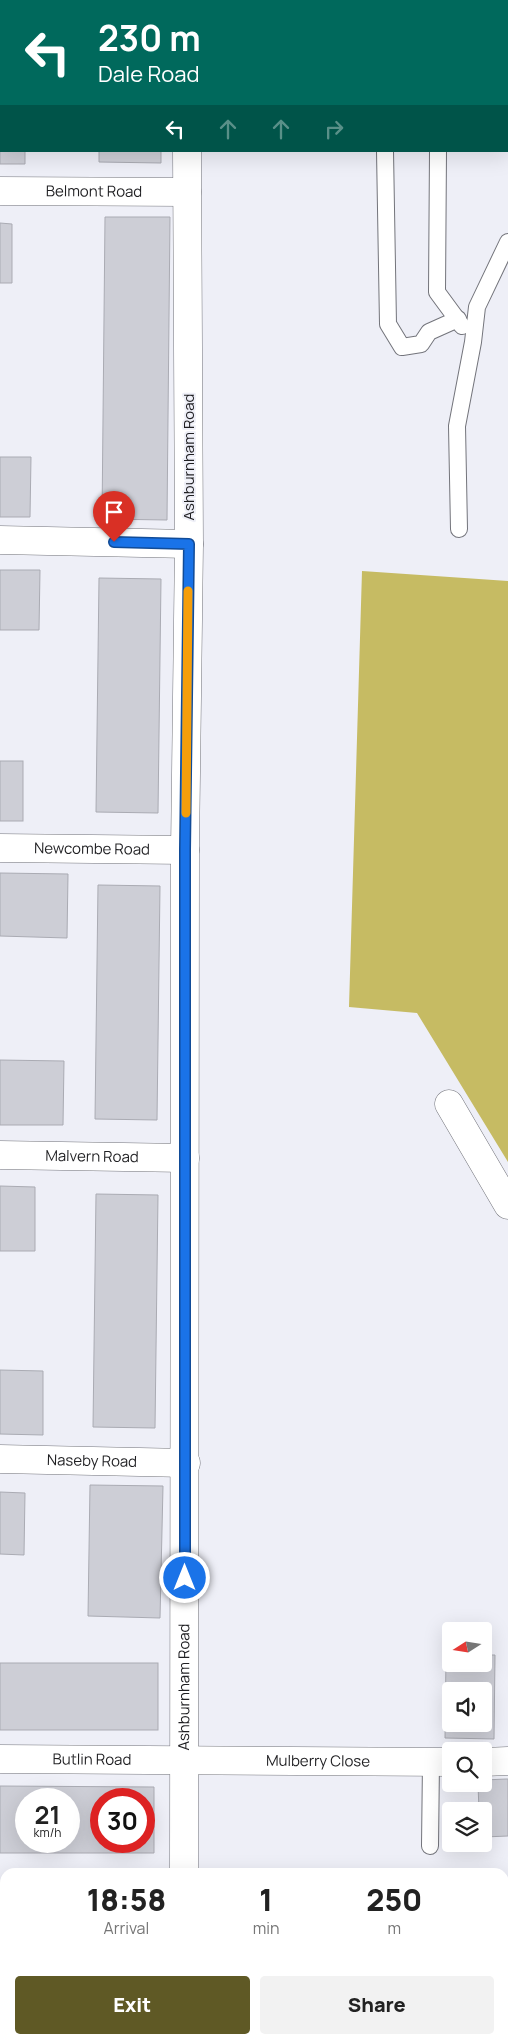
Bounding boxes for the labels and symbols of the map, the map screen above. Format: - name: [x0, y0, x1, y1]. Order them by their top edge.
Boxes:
- street label: Belmont Road: [46, 180, 142, 202]
- street label: Ashburnham Road: [178, 394, 199, 520]
- pin: [93, 491, 135, 542]
- street label: Newcombe Road: [34, 837, 150, 860]
- street label: Malvern Road: [45, 1145, 139, 1167]
- street label: Naseby Road: [47, 1449, 137, 1472]
- position arrow: [158, 1551, 210, 1603]
- north arrow: [442, 1622, 492, 1672]
- street label: Ashburnham Road: [173, 1623, 194, 1751]
- street label: Butlin Road: [53, 1748, 131, 1770]
- street label: Mulberry Close: [266, 1750, 370, 1771]
- speed limit sign: 30: [90, 1788, 155, 1853]

